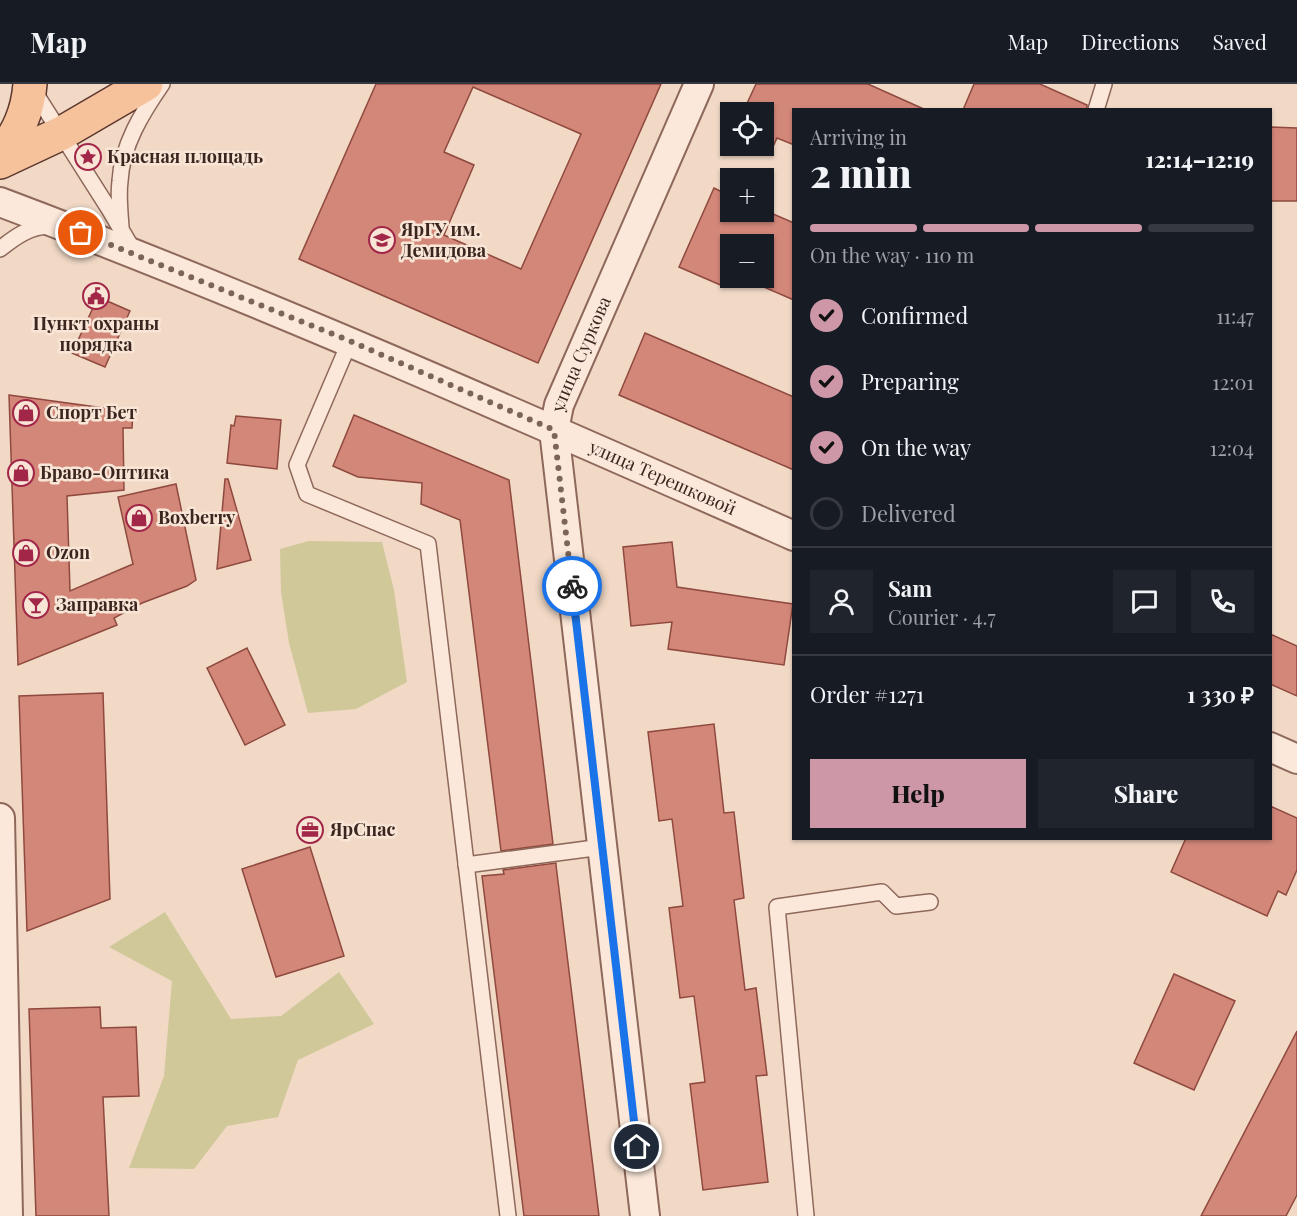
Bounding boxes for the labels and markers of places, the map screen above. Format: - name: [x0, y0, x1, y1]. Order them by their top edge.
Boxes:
- place icon: Красная площадь: [73, 142, 103, 172]
- place label: Красная площадь: [107, 144, 263, 168]
- pin: [55, 207, 106, 258]
- place label: ЯрГУ им. Демидова: [400, 217, 487, 262]
- school or university icon: ЯрГУ им. Демидова: [367, 225, 397, 255]
- public building icon: Пункт охраны порядка: [81, 281, 111, 311]
- place label: Пункт охраны порядка: [33, 311, 159, 356]
- shop icon: Спорт Бет: [11, 398, 41, 428]
- place label: Спорт Бет: [46, 400, 138, 424]
- shop icon: Браво-Оптика: [6, 458, 36, 488]
- place label: Браво-Оптика: [40, 460, 170, 484]
- shop icon: Boxberry: [124, 503, 154, 533]
- place label: Boxberry: [158, 505, 236, 529]
- shop icon: Ozon: [11, 538, 41, 568]
- place label: Ozon: [46, 540, 90, 564]
- bar icon: Заправка: [21, 590, 51, 620]
- place label: Заправка: [56, 592, 139, 616]
- office icon: ЯрСпас: [295, 815, 325, 845]
- place label: ЯрСпас: [329, 817, 396, 841]
- pin: [611, 1121, 662, 1172]

